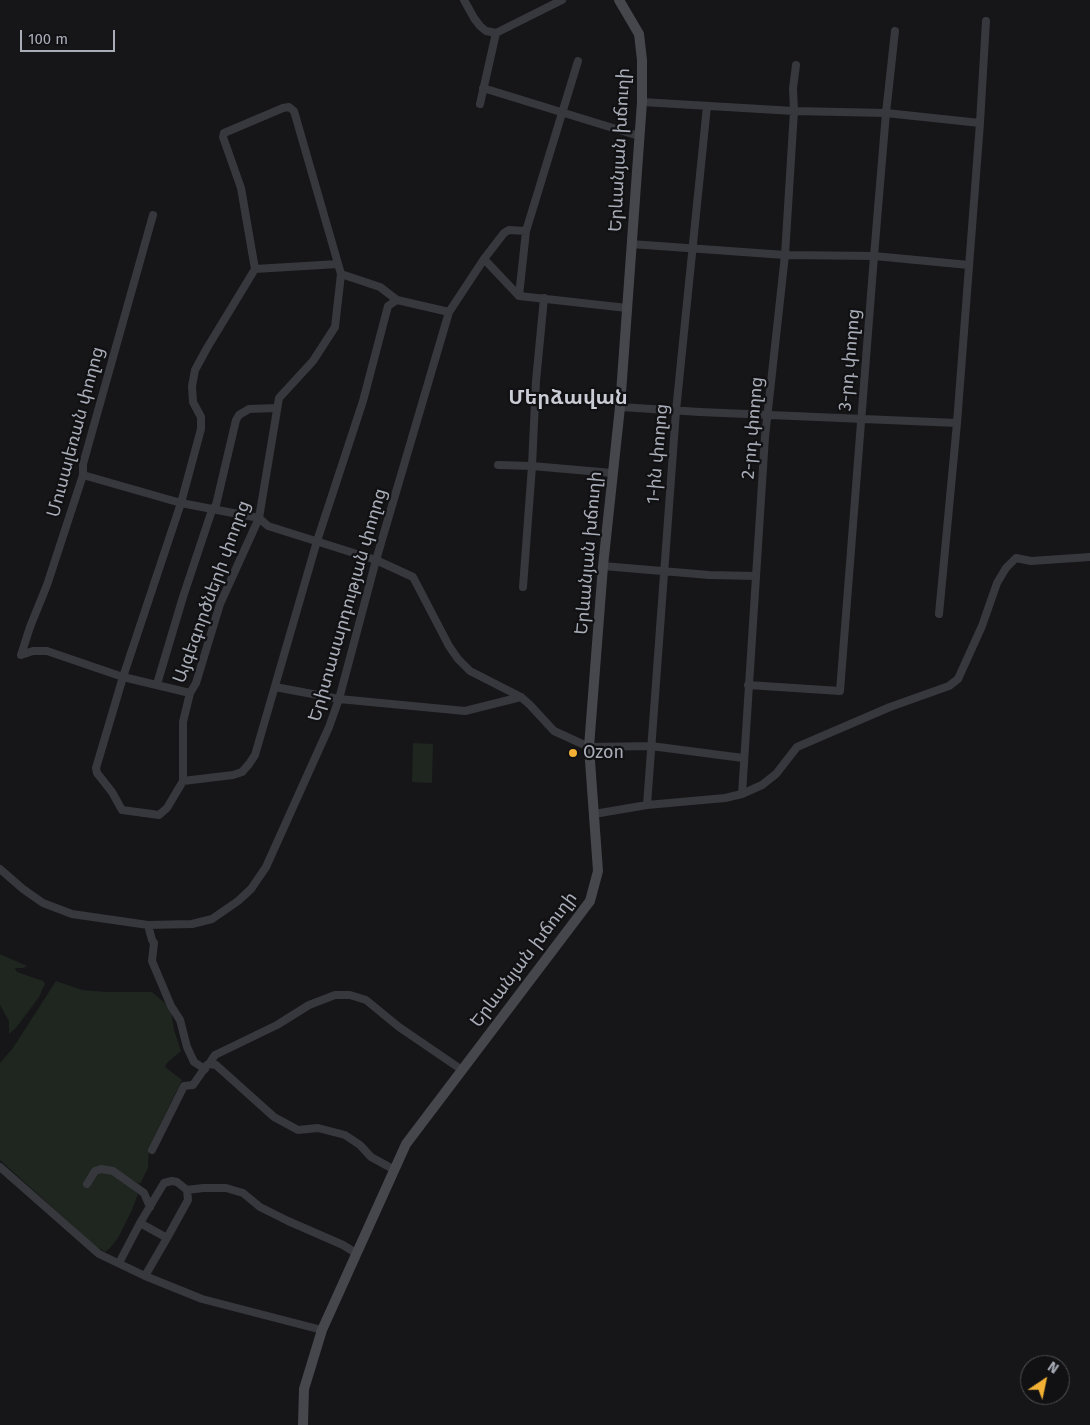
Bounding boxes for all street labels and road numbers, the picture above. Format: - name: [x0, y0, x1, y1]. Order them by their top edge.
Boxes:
- street label: Երևանյան խճուղի: [605, 68, 635, 232]
- street label: 3-րդ փողոց: [835, 308, 865, 412]
- street label: Մուսալեռան փողոց: [43, 344, 109, 520]
- street label: 2-րդ փողոց: [738, 376, 768, 480]
- street label: 1-ին փողոց: [643, 403, 673, 505]
- street label: Երևանյան խճուղի: [571, 470, 607, 636]
- street label: Երիտասարդության փողոց: [304, 486, 392, 724]
- street label: Այգեգործների փողոց: [169, 498, 255, 686]
- street label: Երևանյան խճուղի: [466, 888, 582, 1032]

